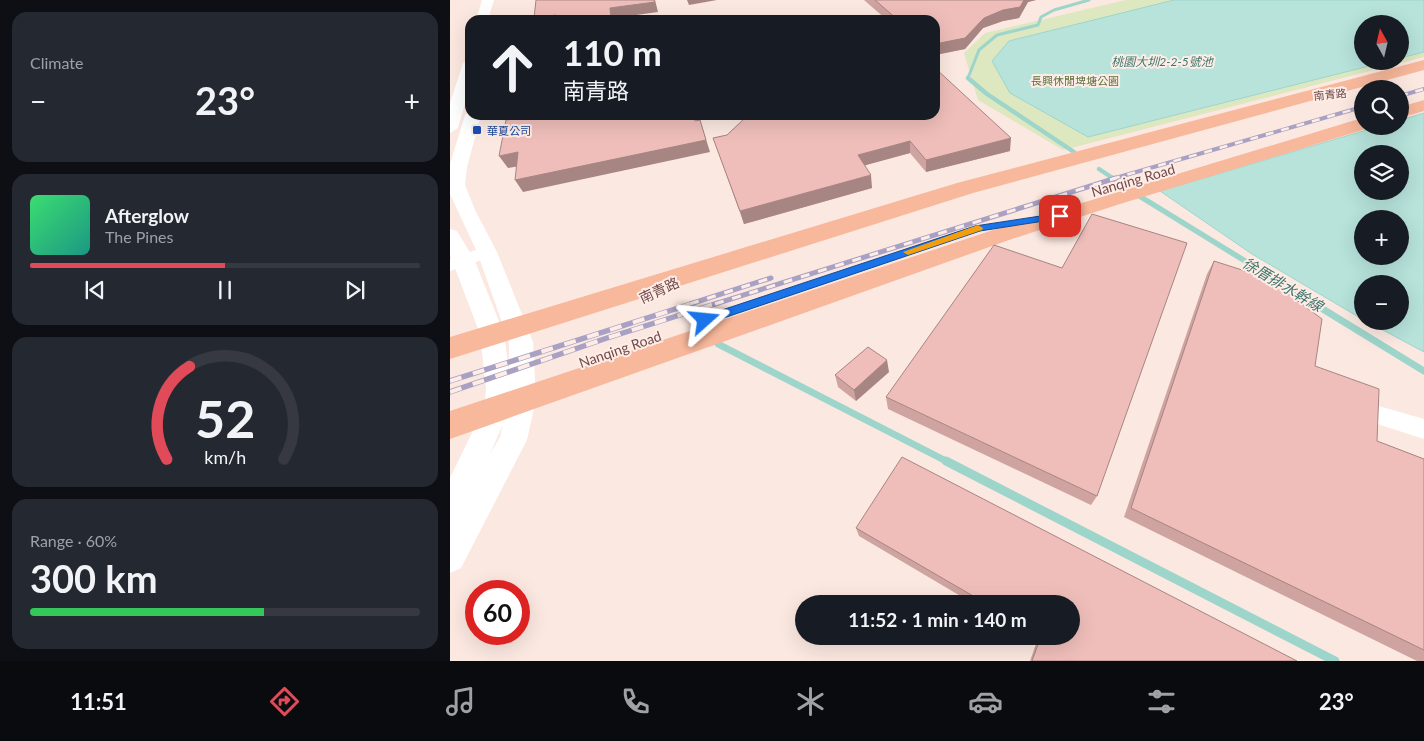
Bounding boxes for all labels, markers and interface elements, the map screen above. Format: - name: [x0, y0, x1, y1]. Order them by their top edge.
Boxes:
- north arrow: [1354, 15, 1409, 70]
- map controls: [1354, 15, 1409, 330]
- text: 110 m: [563, 31, 662, 73]
- icon: ahead: [480, 35, 545, 100]
- text: Climate: [30, 53, 83, 72]
- water label: 桃園大圳2-2-5號池: [1111, 54, 1215, 69]
- park label: 長興休閒埤塘公園: [1031, 74, 1119, 87]
- text: 23°: [195, 77, 255, 123]
- text: 南青路: [563, 77, 629, 104]
- button: search: [1354, 80, 1409, 135]
- text: −: [30, 84, 46, 118]
- text: +: [404, 84, 420, 118]
- street label: 南青路: [1313, 86, 1347, 102]
- marker: 華夏公司: [471, 124, 483, 136]
- place label: 華夏公司: [487, 124, 531, 137]
- button: layers: [1354, 145, 1409, 200]
- street label: Nanqing Road: [1089, 160, 1177, 200]
- pin: [1039, 195, 1081, 237]
- icon: arrive: [1046, 202, 1074, 230]
- text: Afterglow: [105, 204, 189, 227]
- button: +: [1354, 210, 1409, 265]
- text: The Pines: [105, 227, 174, 246]
- water label: 徐厝排水幹線: [1240, 253, 1328, 316]
- street label: 南青路: [636, 273, 682, 307]
- button: −: [1354, 275, 1409, 330]
- icon: previous: [81, 276, 109, 304]
- icon: pause: [211, 276, 239, 304]
- icon: next: [341, 276, 369, 304]
- position arrow: [678, 293, 730, 345]
- street label: Nanqing Road: [576, 327, 664, 371]
- text: 52: [195, 387, 255, 449]
- text: km/h: [204, 446, 246, 468]
- text: Range · 60%: [30, 531, 117, 550]
- text: 300 km: [30, 555, 158, 601]
- speed limit sign: 60: [465, 580, 530, 645]
- text: 11:52 · 1 min · 140 m: [848, 608, 1027, 631]
- icon: directions: [267, 684, 302, 719]
- icon: music: [443, 684, 478, 719]
- icon: phone: [618, 684, 653, 719]
- icon: climate: [793, 684, 828, 719]
- icon: car: [968, 684, 1003, 719]
- icon: filters: [1144, 684, 1179, 719]
- text: 11:51: [70, 688, 127, 715]
- text: 23°: [1319, 688, 1354, 715]

